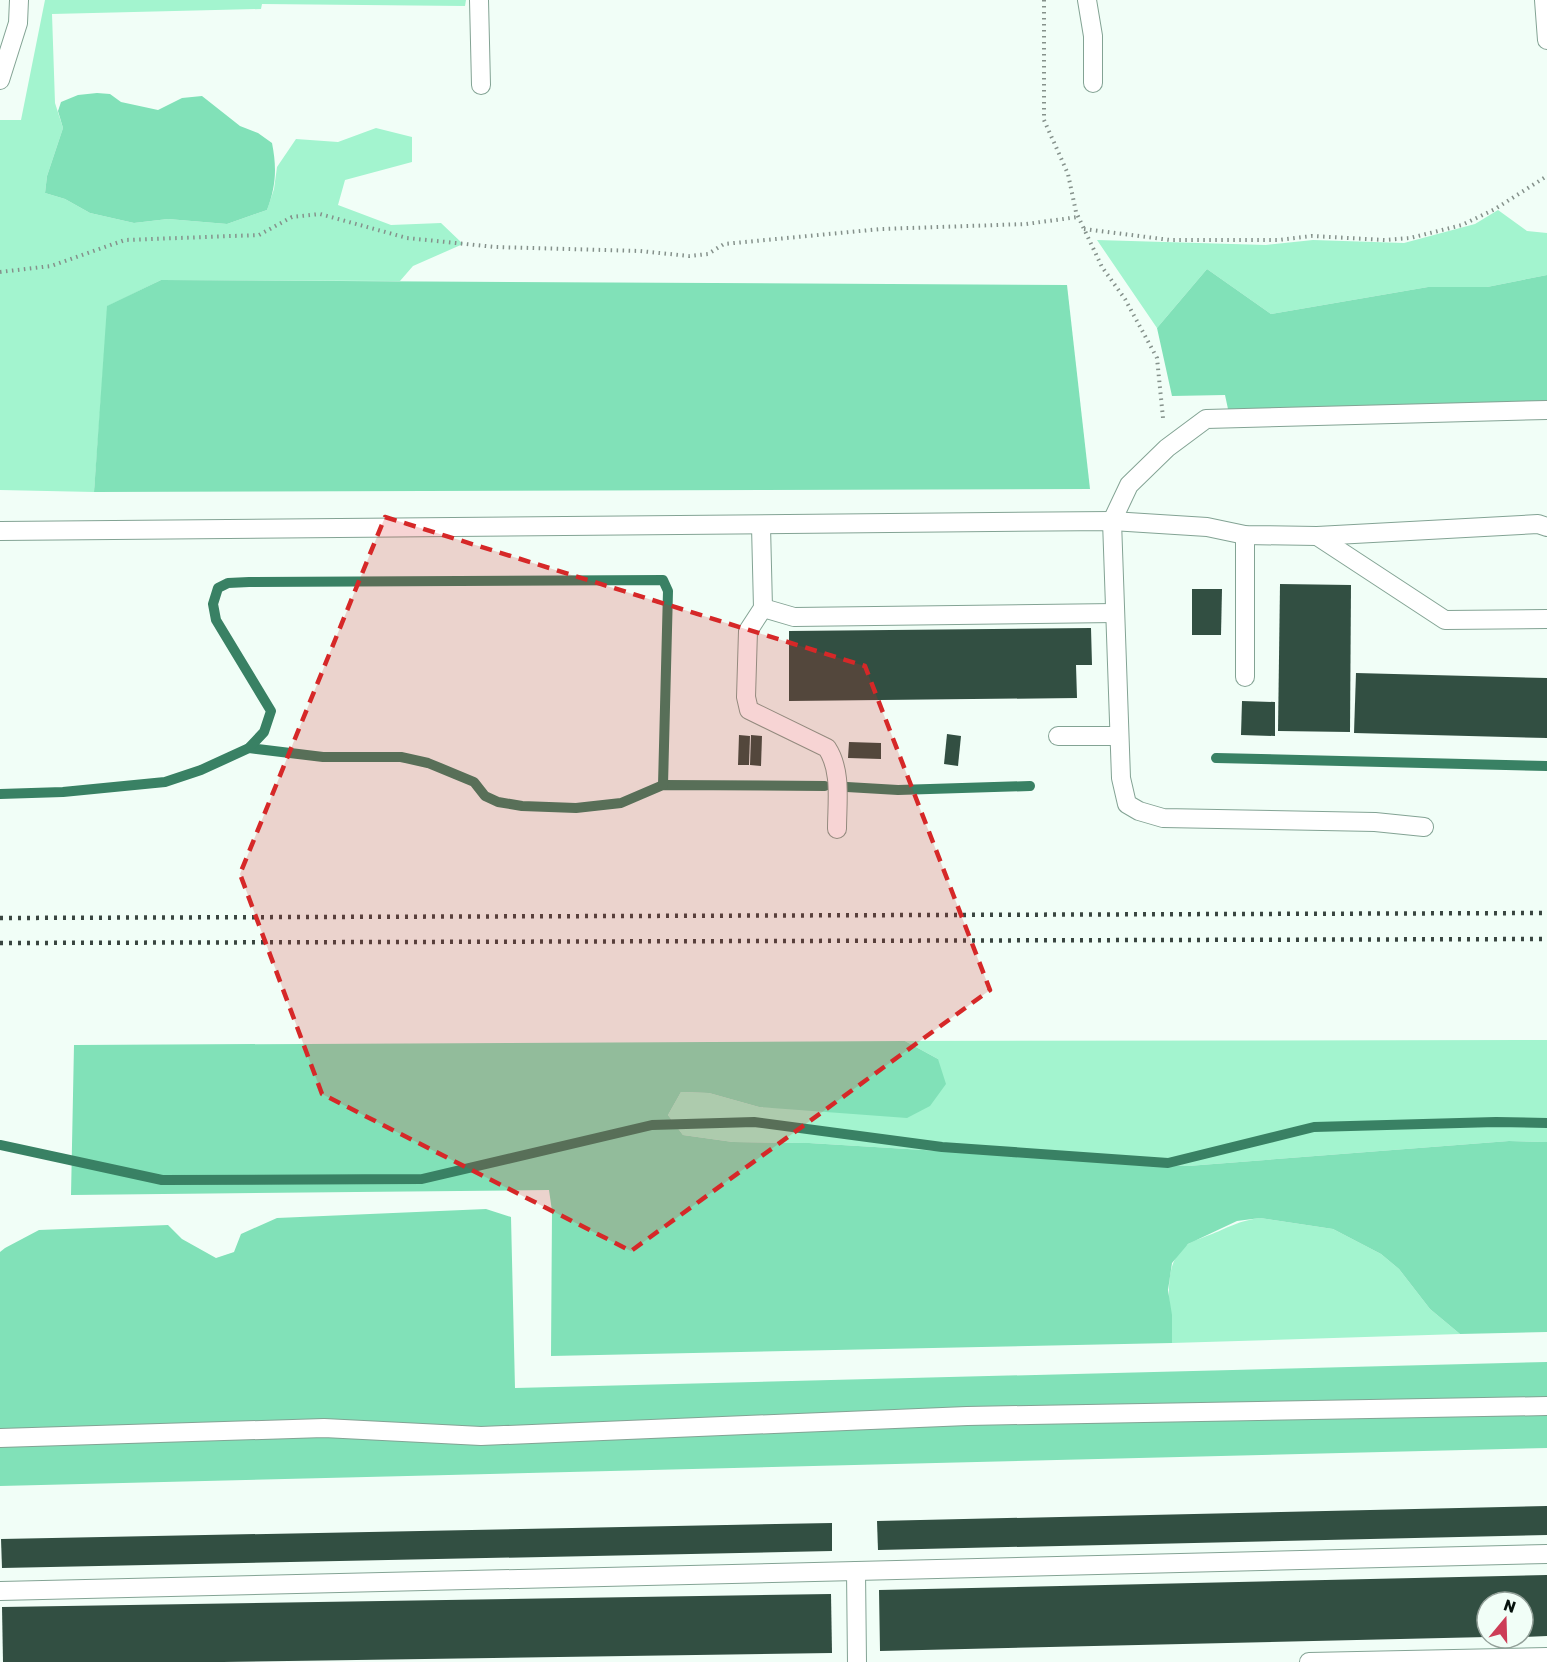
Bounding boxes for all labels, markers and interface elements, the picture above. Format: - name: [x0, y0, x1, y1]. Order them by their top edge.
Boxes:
- north arrow: [1475, 1590, 1535, 1650]
- text: N: [1501, 1595, 1518, 1617]

